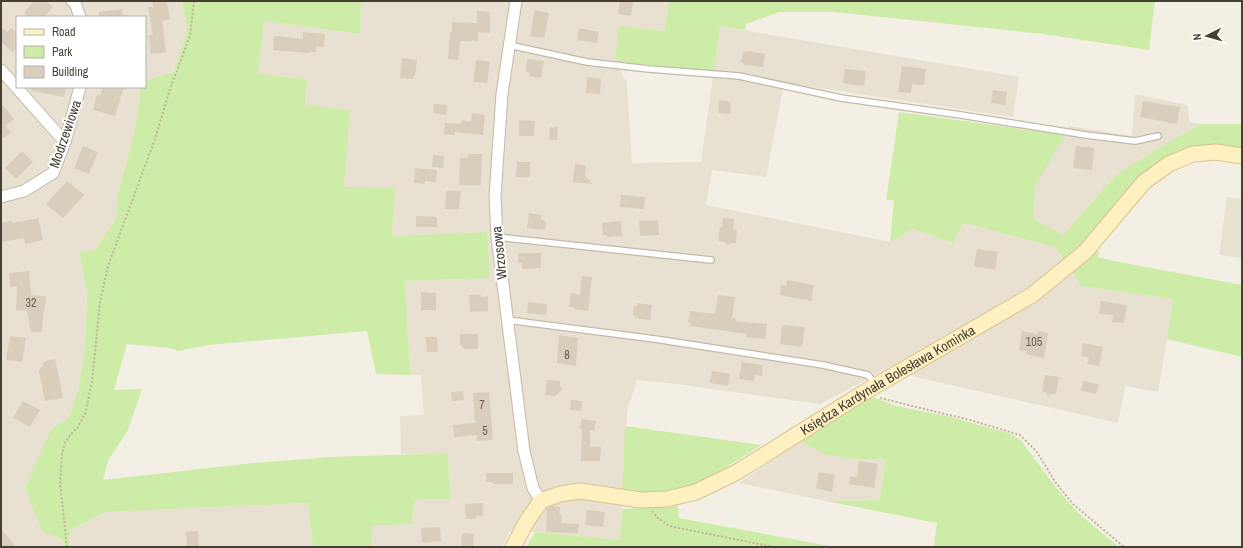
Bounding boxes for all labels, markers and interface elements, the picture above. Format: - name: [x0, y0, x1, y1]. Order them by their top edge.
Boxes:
- legend: [16, 16, 146, 88]
- north arrow: [1187, 16, 1227, 56]
- text: Road: [52, 24, 76, 40]
- text: N: [1190, 33, 1204, 41]
- text: Park: [52, 44, 72, 60]
- text: Building: [52, 64, 89, 80]
- street label: Modrzewiowa: [45, 97, 85, 170]
- street label: Wrzosowa: [487, 225, 511, 280]
- house number: 32: [26, 295, 36, 311]
- street label: Księdza Kardynała Bolesława Kominka: [797, 321, 979, 439]
- house number: 105: [1026, 334, 1043, 350]
- house number: 8: [564, 347, 570, 363]
- house number: 7: [479, 397, 485, 413]
- house number: 5: [482, 423, 488, 439]

